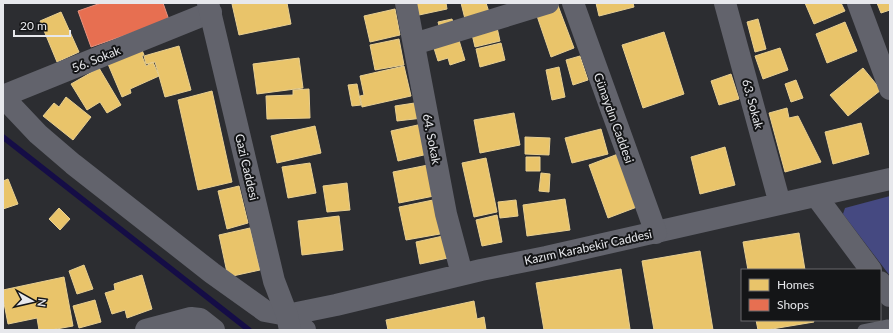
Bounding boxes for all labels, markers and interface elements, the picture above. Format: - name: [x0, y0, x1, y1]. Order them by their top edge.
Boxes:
- scale bar: [14, 12, 70, 38]
- text: 20 m: [20, 18, 47, 33]
- street label: 56. Sokak: [69, 42, 123, 76]
- street label: Günaydın Caddesi: [591, 71, 637, 165]
- street label: 63. Sokak: [739, 77, 767, 132]
- street label: 64. Sokak: [420, 112, 444, 166]
- street label: Gazi Caddesi: [232, 132, 262, 202]
- street label: Kazım Karabekir Caddesi: [523, 226, 653, 268]
- legend: [741, 269, 881, 321]
- text: Homes: [777, 277, 814, 292]
- north arrow: [12, 281, 52, 321]
- text: N: [35, 297, 49, 308]
- text: Shops: [777, 297, 809, 312]

